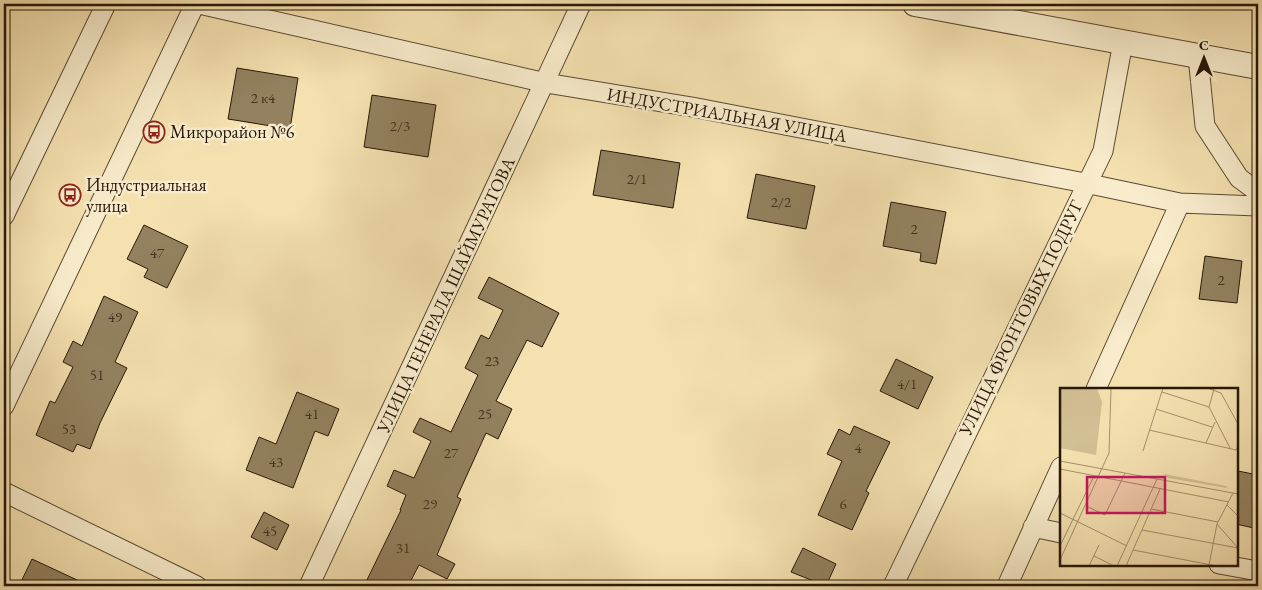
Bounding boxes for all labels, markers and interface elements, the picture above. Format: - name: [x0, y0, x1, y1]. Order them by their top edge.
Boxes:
- north arrow: [1180, 32, 1230, 82]
- text: С: [1199, 36, 1209, 54]
- street label: ИНДУСТРИАЛЬНАЯ УЛИЦА: [605, 82, 850, 147]
- house number: 2 к4: [251, 88, 276, 107]
- house number: 2/3: [390, 116, 410, 135]
- bus stop icon: Микрорайон №6: [142, 120, 166, 144]
- place label: Микрорайон №6: [170, 120, 295, 143]
- street label: УЛИЦА ГЕНЕРАЛА ШАЙМУРАТОВА: [371, 153, 520, 437]
- house number: 2/1: [627, 169, 647, 188]
- place label: Индустриальная улица: [86, 173, 206, 217]
- bus stop icon: Индустриальная улица: [58, 183, 82, 207]
- house number: 2/2: [771, 192, 792, 211]
- street label: УЛИЦА ФРОНТОВЫХ ПОДРУГ: [953, 196, 1088, 440]
- house number: 2: [910, 219, 918, 238]
- house number: 47: [150, 243, 165, 262]
- house number: 2: [1217, 270, 1225, 289]
- house number: 49: [108, 307, 122, 326]
- house number: 23: [485, 351, 499, 370]
- house number: 51: [90, 365, 104, 384]
- house number: 4/1: [897, 374, 917, 393]
- inset map: [1060, 388, 1237, 565]
- house number: 41: [305, 404, 319, 423]
- house number: 25: [478, 404, 492, 423]
- house number: 53: [62, 419, 76, 438]
- house number: 4: [854, 438, 862, 457]
- house number: 27: [444, 443, 459, 462]
- house number: 43: [269, 452, 283, 471]
- house number: 29: [423, 494, 437, 513]
- house number: 6: [839, 494, 847, 513]
- house number: 45: [263, 521, 277, 540]
- house number: 31: [396, 538, 410, 557]

